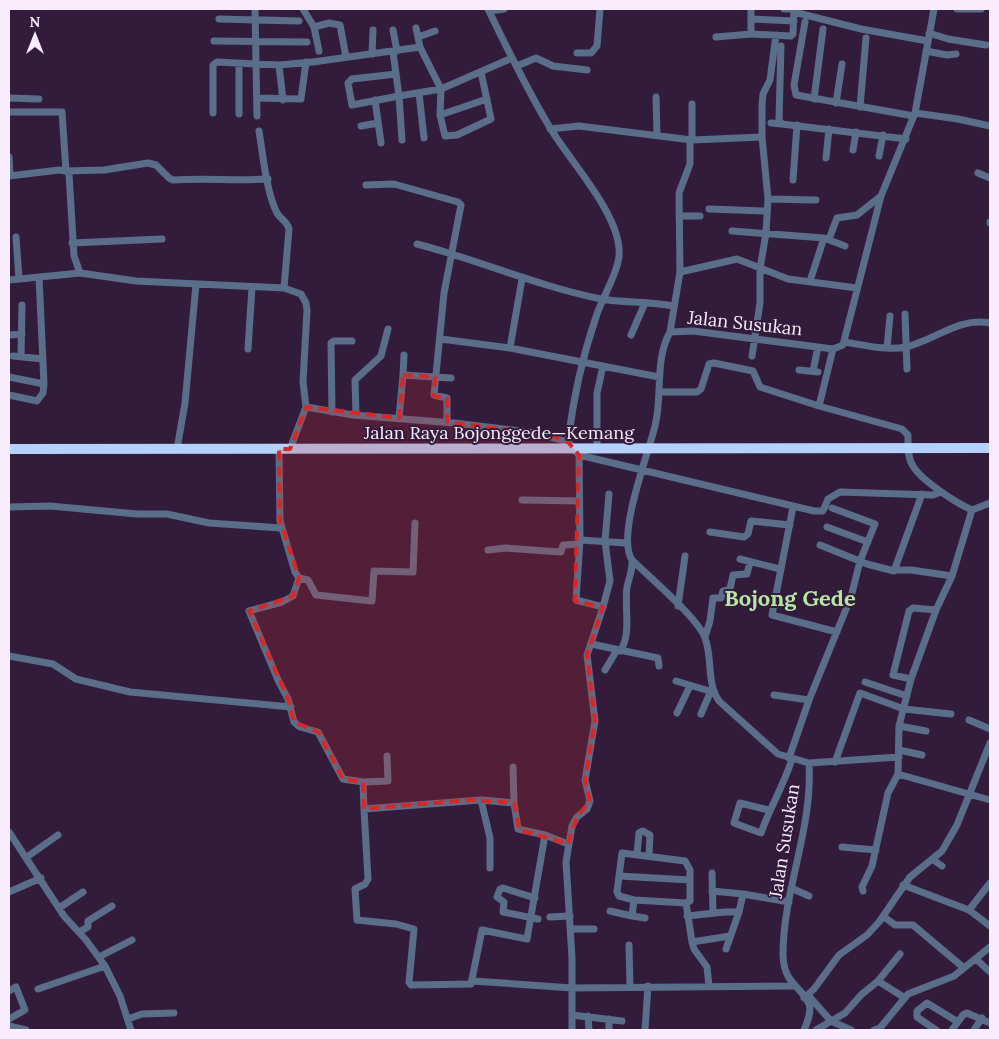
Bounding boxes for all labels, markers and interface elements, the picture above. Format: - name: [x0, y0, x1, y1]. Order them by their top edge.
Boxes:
- north arrow: [10, 10, 60, 60]
- text: N: [30, 13, 41, 31]
- street label: Jalan Susukan: [685, 305, 804, 340]
- street label: Jalan Raya Bojonggede—Kemang: [363, 421, 635, 444]
- district label: Bojong Gede: [724, 584, 856, 612]
- street label: Jalan Susukan: [763, 782, 804, 901]

